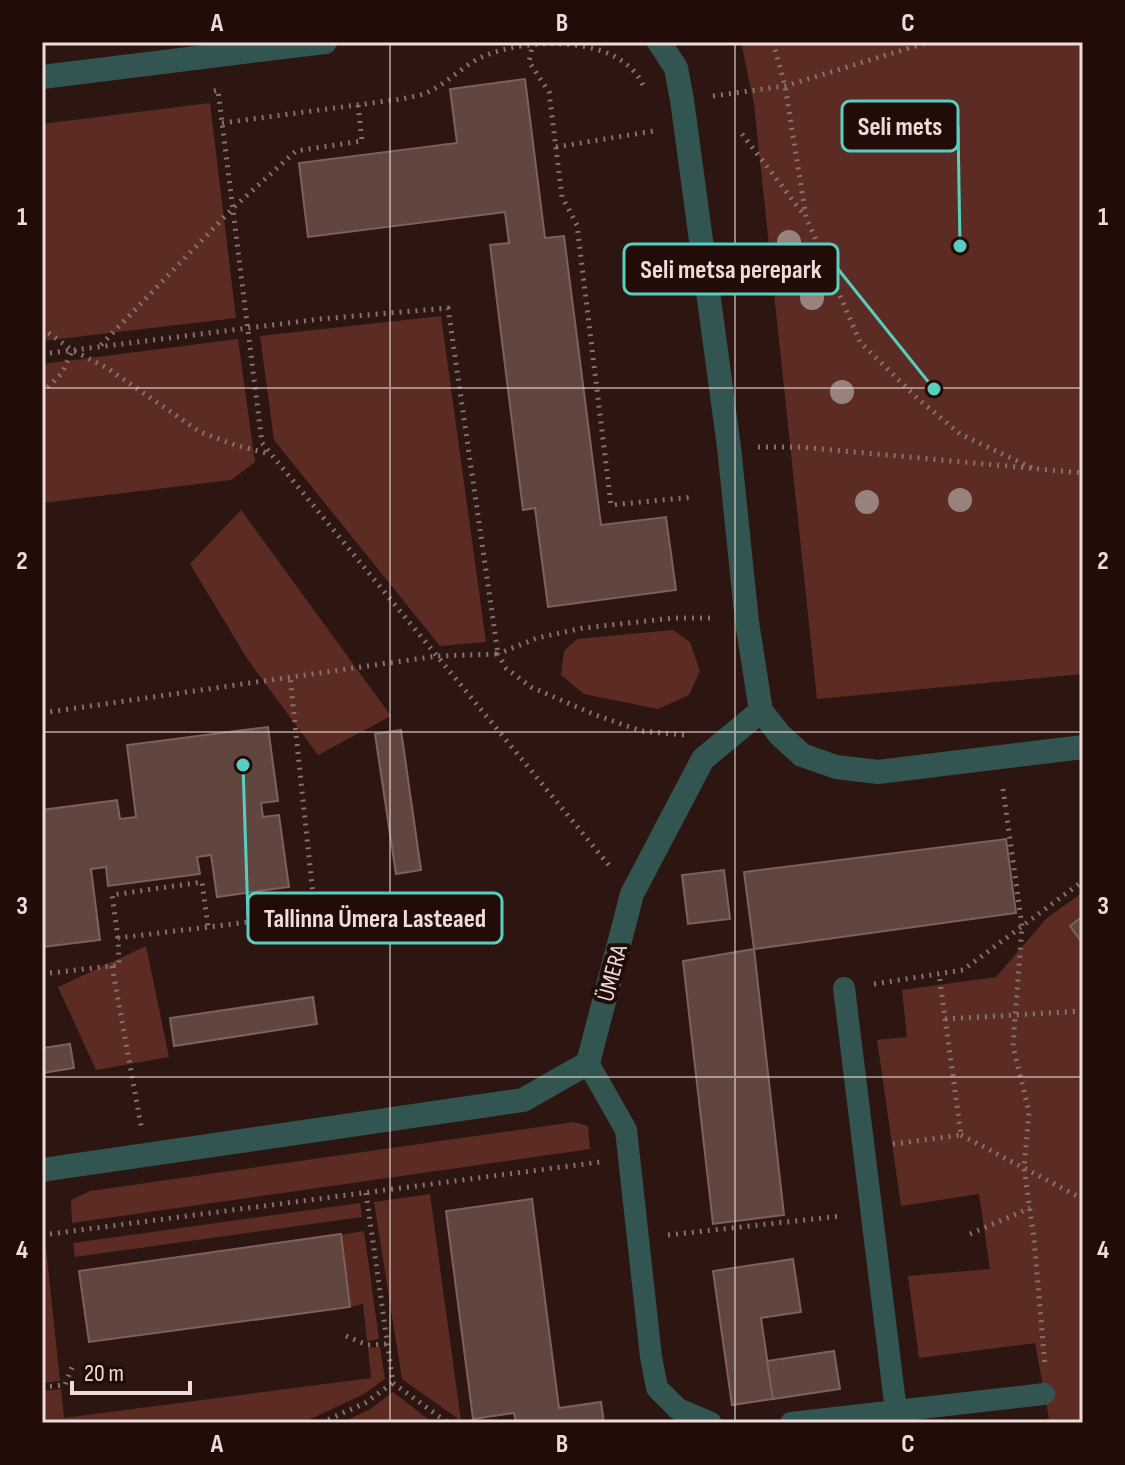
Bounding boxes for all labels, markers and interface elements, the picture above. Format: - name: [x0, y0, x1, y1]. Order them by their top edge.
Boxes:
- text: A: [210, 8, 224, 39]
- text: B: [556, 8, 568, 39]
- text: C: [901, 8, 915, 39]
- callout: Seli mets: [842, 101, 958, 151]
- text: Seli mets: [858, 112, 942, 143]
- text: 1: [17, 202, 27, 233]
- text: 1: [1098, 202, 1108, 233]
- callout: Seli metsa perepark: [624, 244, 838, 294]
- text: Seli metsa perepark: [640, 255, 822, 286]
- text: 2: [16, 546, 28, 577]
- text: 2: [1097, 546, 1109, 577]
- text: 3: [16, 891, 28, 922]
- text: 3: [1097, 891, 1109, 922]
- callout: Tallinna Ümera Lasteaed: [248, 893, 502, 943]
- text: Tallinna Ümera Lasteaed: [264, 904, 486, 935]
- street label: ÜMERA: [591, 941, 634, 1005]
- text: 4: [16, 1235, 28, 1266]
- text: 4: [1097, 1235, 1109, 1266]
- scale bar: [72, 1345, 190, 1395]
- text: 20 m: [84, 1359, 124, 1388]
- text: A: [210, 1429, 224, 1460]
- text: B: [556, 1429, 568, 1460]
- text: C: [901, 1429, 915, 1460]

